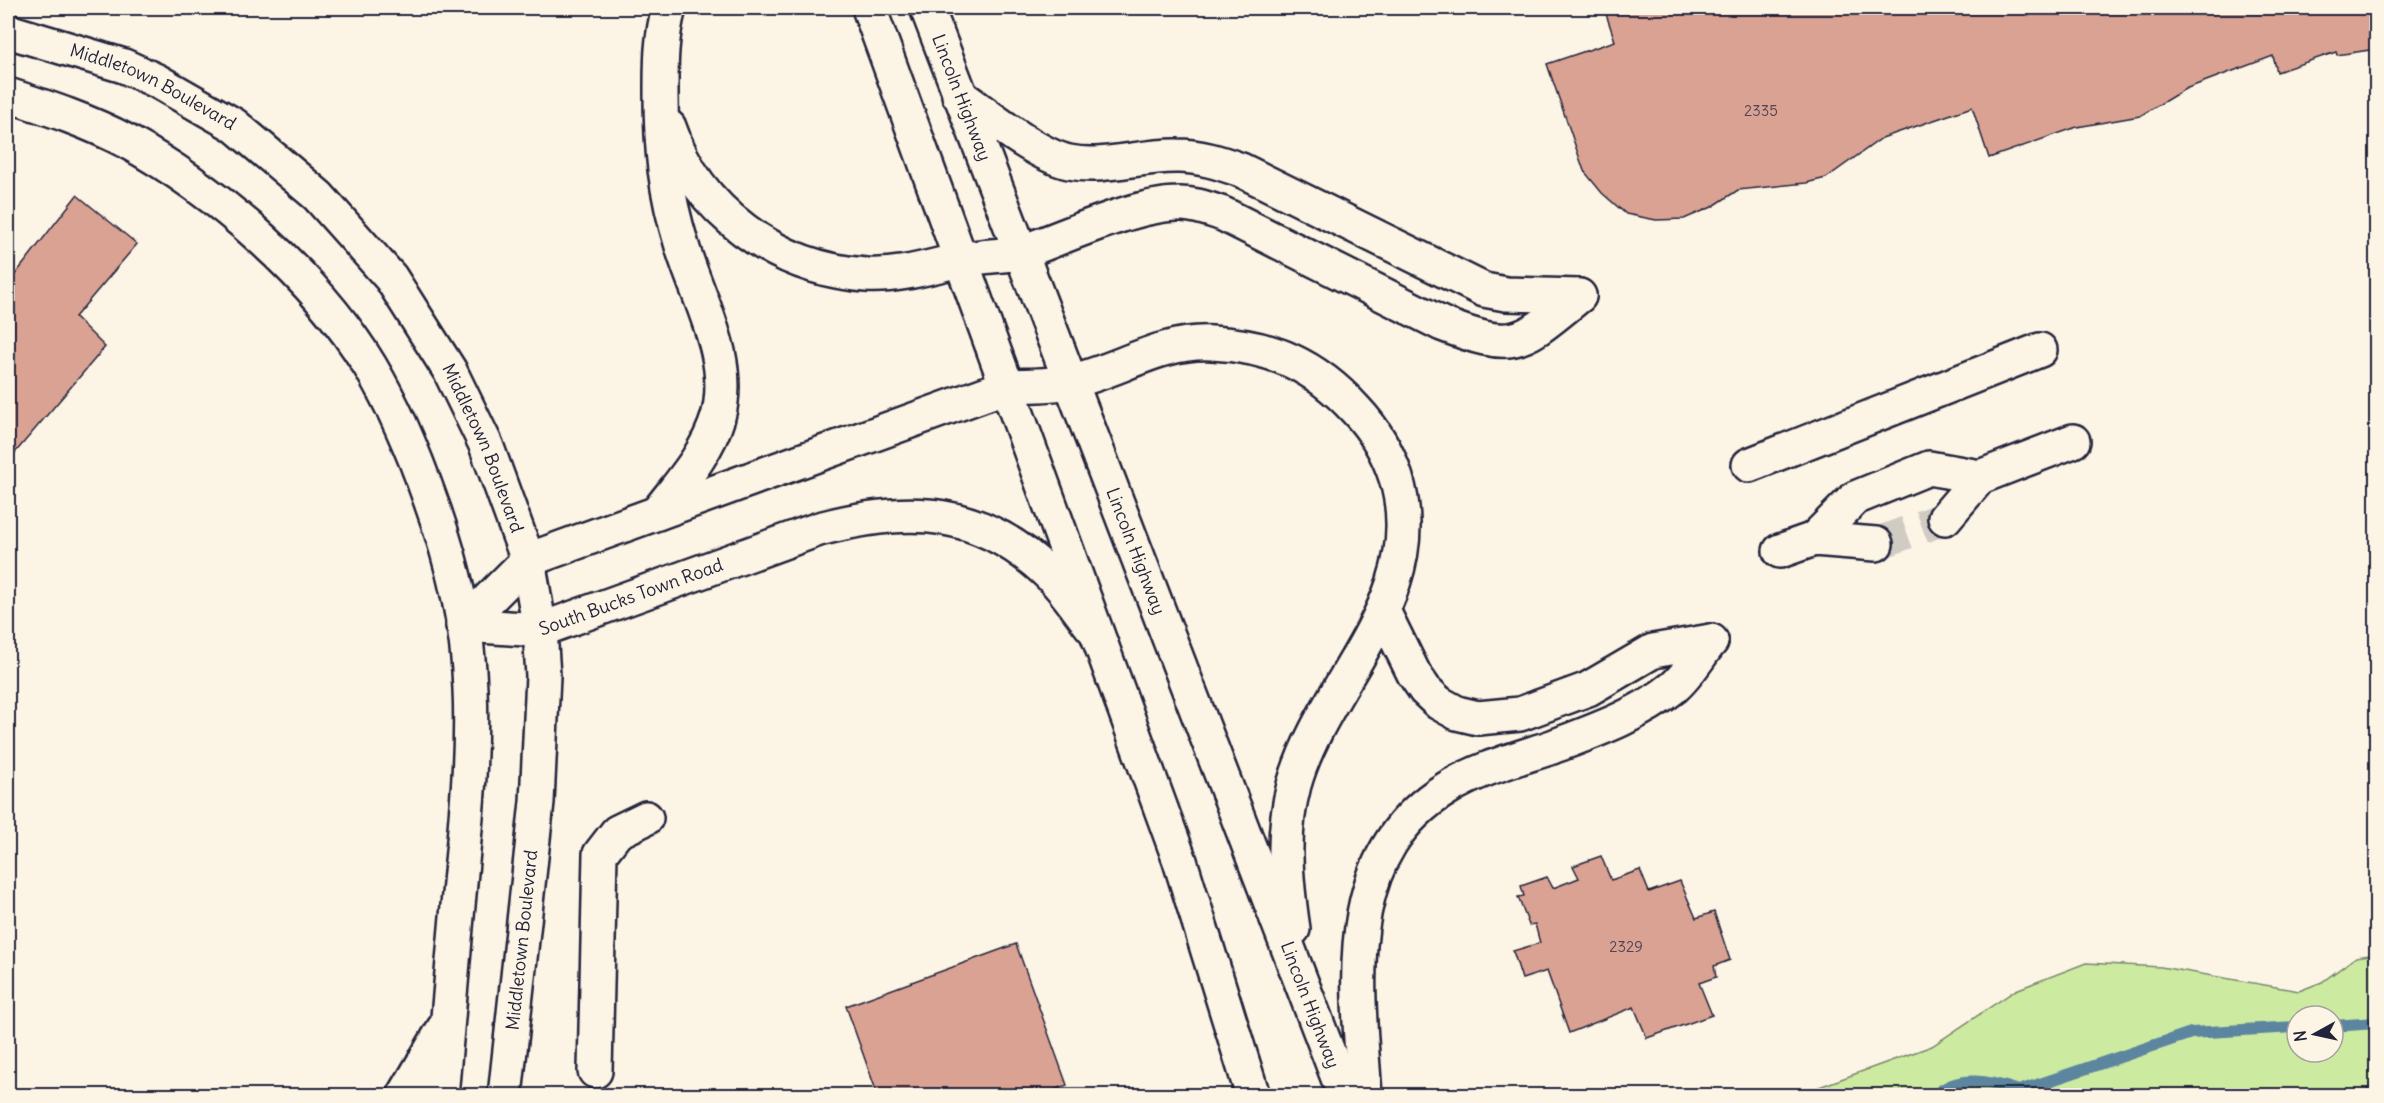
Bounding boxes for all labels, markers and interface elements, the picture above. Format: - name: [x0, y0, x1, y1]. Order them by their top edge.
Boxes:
- street label: Lincoln Highway: [927, 31, 997, 164]
- street label: Middletown Boulevard: [67, 38, 241, 135]
- house number: 2335: [1744, 101, 1778, 120]
- street label: Middletown Boulevard: [437, 360, 529, 536]
- street label: Lincoln Highway: [1101, 484, 1171, 618]
- street label: South Bucks Town Road: [536, 553, 726, 640]
- street label: Middletown Boulevard: [501, 848, 542, 1031]
- house number: 2329: [1609, 937, 1643, 956]
- street label: Lincoln Highway: [1276, 938, 1345, 1071]
- north arrow: [2285, 1004, 2345, 1064]
- text: N: [2289, 1029, 2311, 1043]

